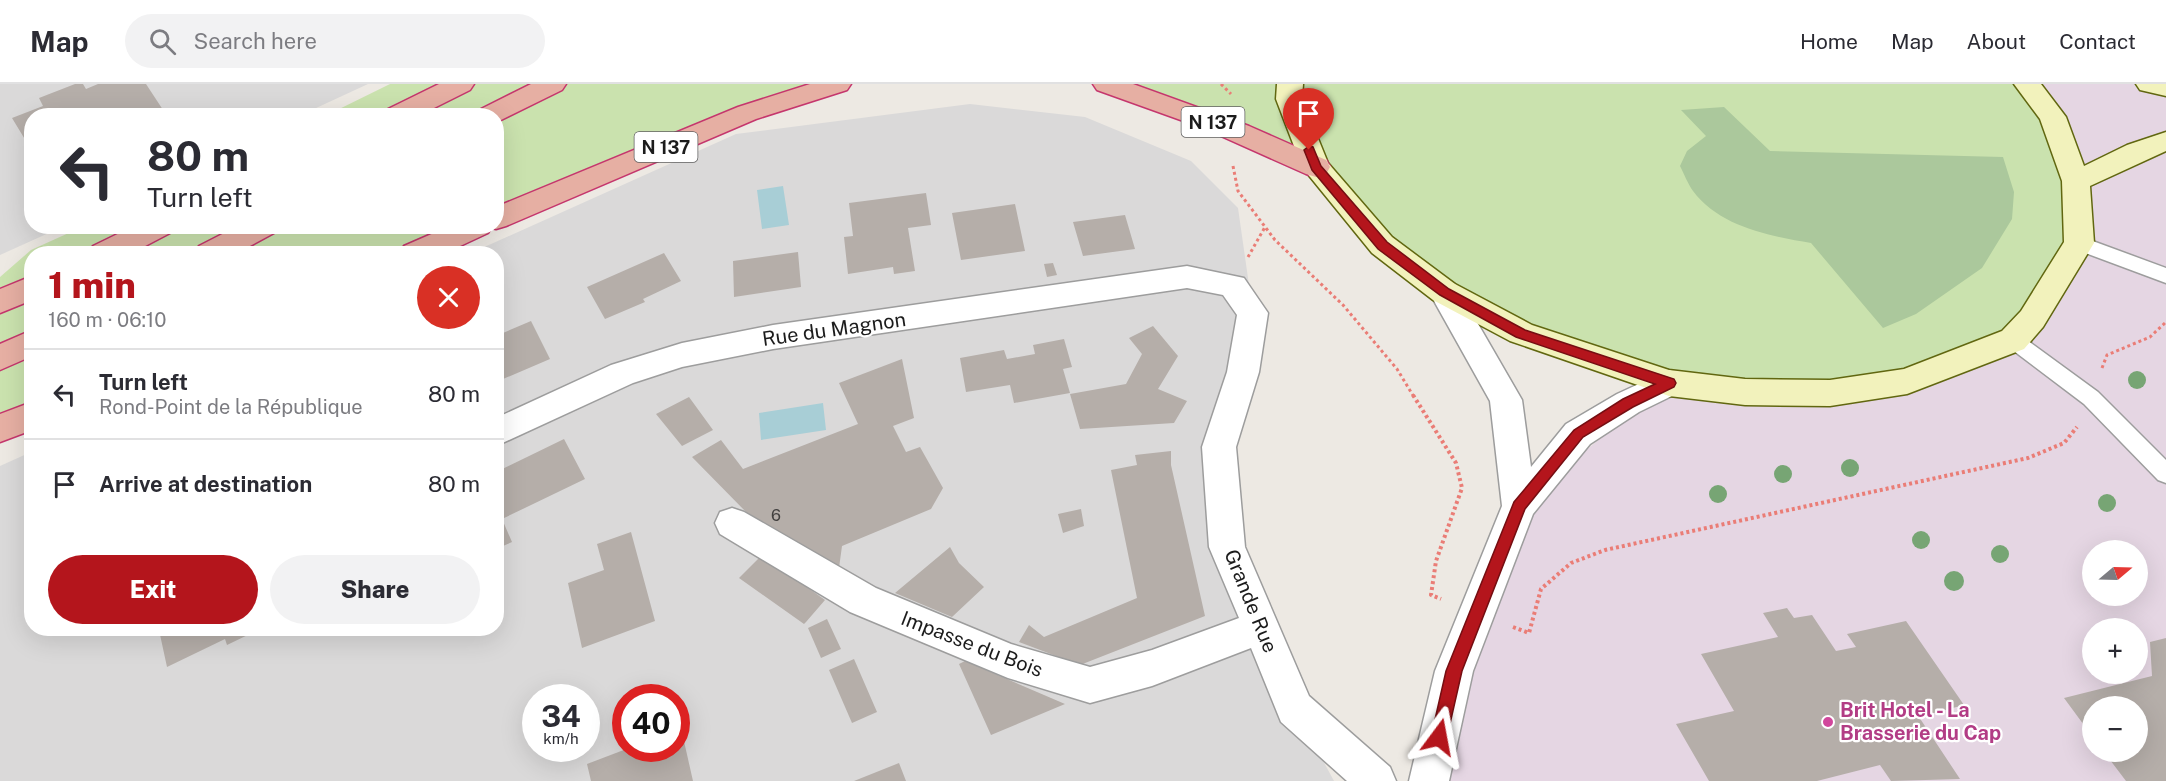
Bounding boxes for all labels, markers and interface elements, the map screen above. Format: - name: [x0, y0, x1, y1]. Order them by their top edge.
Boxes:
- search box: [125, 14, 545, 68]
- text: Map: [30, 25, 89, 58]
- icon: search: [146, 25, 179, 58]
- text: Search here: [194, 28, 317, 54]
- text: Home: [1800, 29, 1858, 54]
- text: Map: [1891, 29, 1934, 54]
- text: About: [1967, 29, 2026, 54]
- text: Contact: [2059, 29, 2136, 54]
- pin: [1283, 88, 1334, 150]
- icon: arrive: [1292, 97, 1325, 130]
- road number: N 137: [1182, 107, 1244, 137]
- text: 80 m: [147, 131, 249, 180]
- icon: left: [48, 132, 126, 210]
- road number: N 137: [634, 132, 698, 162]
- text: Turn left: [147, 181, 253, 213]
- text: 1 min: [48, 264, 136, 306]
- button: close: [417, 266, 480, 329]
- street label: Rue du Magnon: [761, 307, 907, 351]
- text: 160 m · 06:10: [48, 308, 167, 332]
- text: Turn left: [99, 369, 188, 395]
- icon: left: [48, 378, 81, 411]
- text: 80 m: [428, 381, 480, 407]
- text: Rond-Point de la République: [99, 395, 363, 419]
- icon: arrive: [48, 468, 81, 501]
- text: Arrive at destination: [99, 471, 312, 497]
- text: 80 m: [428, 471, 480, 497]
- house number: 6: [771, 506, 781, 525]
- north arrow: [2082, 540, 2148, 606]
- map controls: [2082, 540, 2148, 762]
- street label: Grande Rue: [1219, 546, 1283, 656]
- button: Exit: [48, 555, 258, 624]
- button: Share: [270, 555, 480, 624]
- street label: Impasse du Bois: [898, 606, 1046, 682]
- button: +: [2082, 618, 2148, 684]
- speed limit sign: 40: [612, 684, 690, 762]
- button: −: [2082, 696, 2148, 762]
- text: 34: [541, 698, 581, 734]
- place label: Brit Hotel - La Brasserie du Cap: [1840, 698, 2001, 745]
- position arrow: [1407, 705, 1471, 769]
- marker: Brit Hotel - La Brasserie du Cap: [1821, 715, 1835, 729]
- text: km/h: [543, 730, 579, 747]

